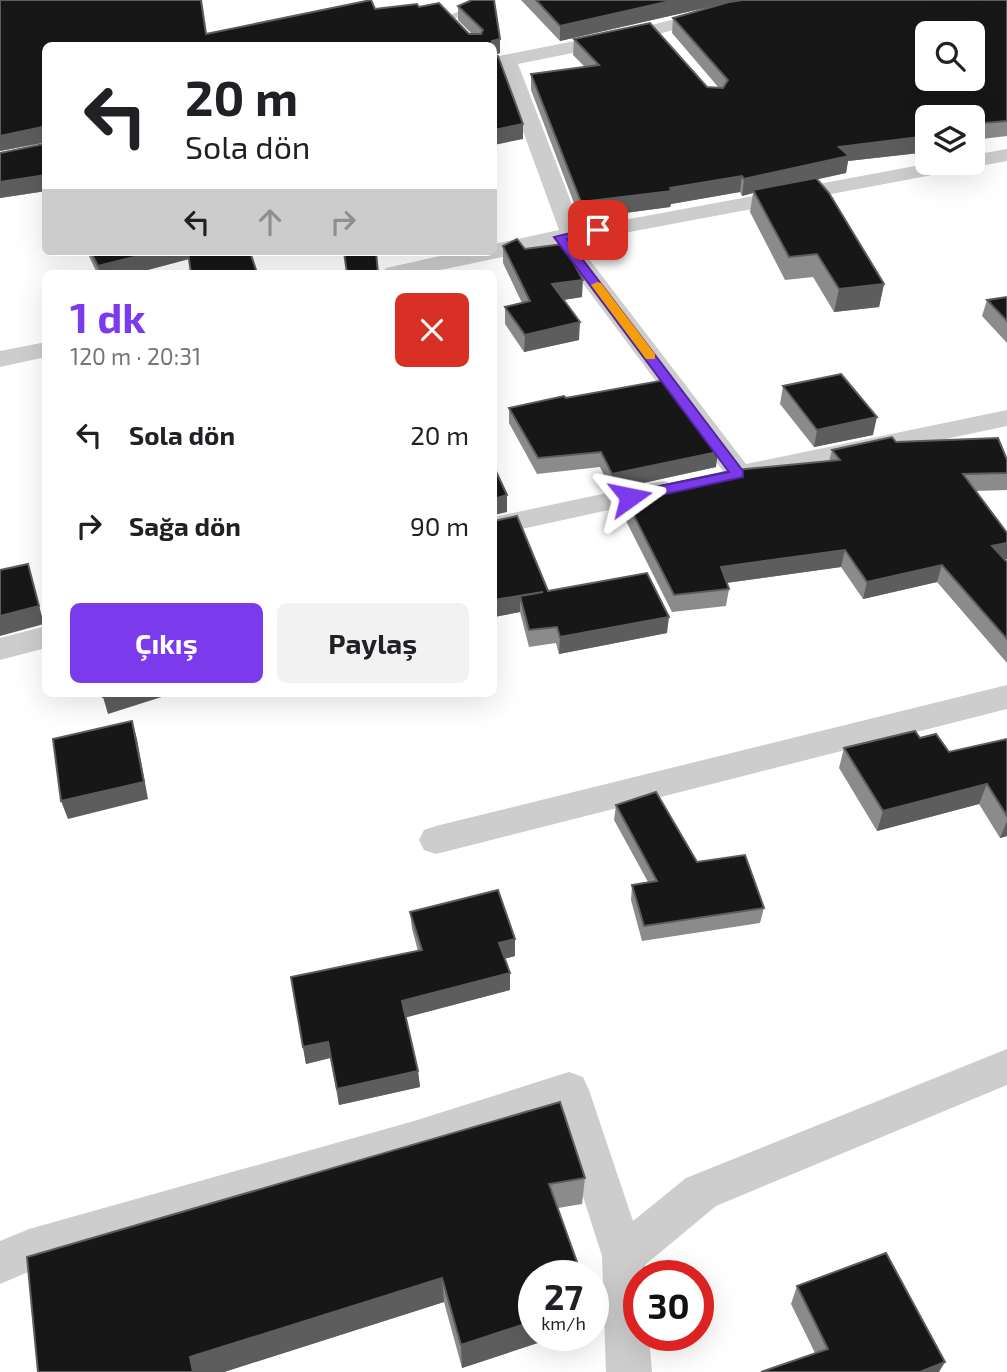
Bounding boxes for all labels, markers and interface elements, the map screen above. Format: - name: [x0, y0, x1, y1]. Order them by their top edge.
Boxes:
- map controls: [915, 21, 985, 175]
- button: search: [915, 21, 985, 91]
- text: 20 m: [185, 67, 298, 126]
- icon: left: [70, 70, 161, 161]
- button: layers: [915, 105, 985, 175]
- text: Sola dön: [185, 127, 310, 165]
- pin: [568, 200, 628, 260]
- icon: left: [178, 203, 216, 241]
- icon: ahead: [251, 203, 289, 241]
- icon: right: [324, 203, 362, 241]
- icon: arrive: [579, 211, 617, 249]
- text: 1 dk: [70, 291, 146, 341]
- button: close: [395, 293, 469, 367]
- text: 120 m · 20:31: [70, 342, 201, 370]
- icon: left: [70, 416, 108, 454]
- text: Sola dön: [129, 419, 235, 450]
- text: 20 m: [410, 419, 469, 450]
- position arrow: [593, 460, 667, 534]
- icon: right: [70, 507, 108, 545]
- text: Sağa dön: [129, 510, 241, 541]
- text: 90 m: [410, 510, 469, 541]
- button: Çıkış: [70, 603, 263, 683]
- button: Paylaş: [277, 603, 469, 683]
- speed limit sign: 30: [623, 1260, 714, 1351]
- text: 27: [544, 1275, 583, 1317]
- text: km/h: [541, 1312, 586, 1334]

